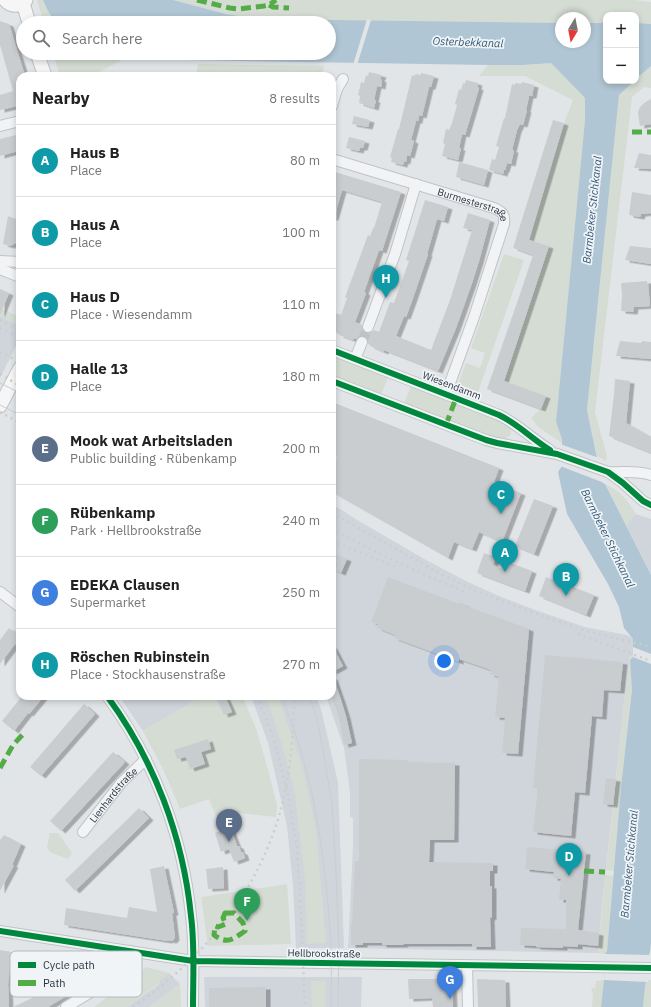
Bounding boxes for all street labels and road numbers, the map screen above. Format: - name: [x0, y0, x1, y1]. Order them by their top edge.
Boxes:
- street label: Burmesterstraße: [436, 185, 510, 222]
- street label: Wiesendamm: [421, 368, 483, 403]
- street label: Lienhardstraße: [87, 764, 141, 825]
- street label: Hellbrookstraße: [287, 946, 361, 961]

